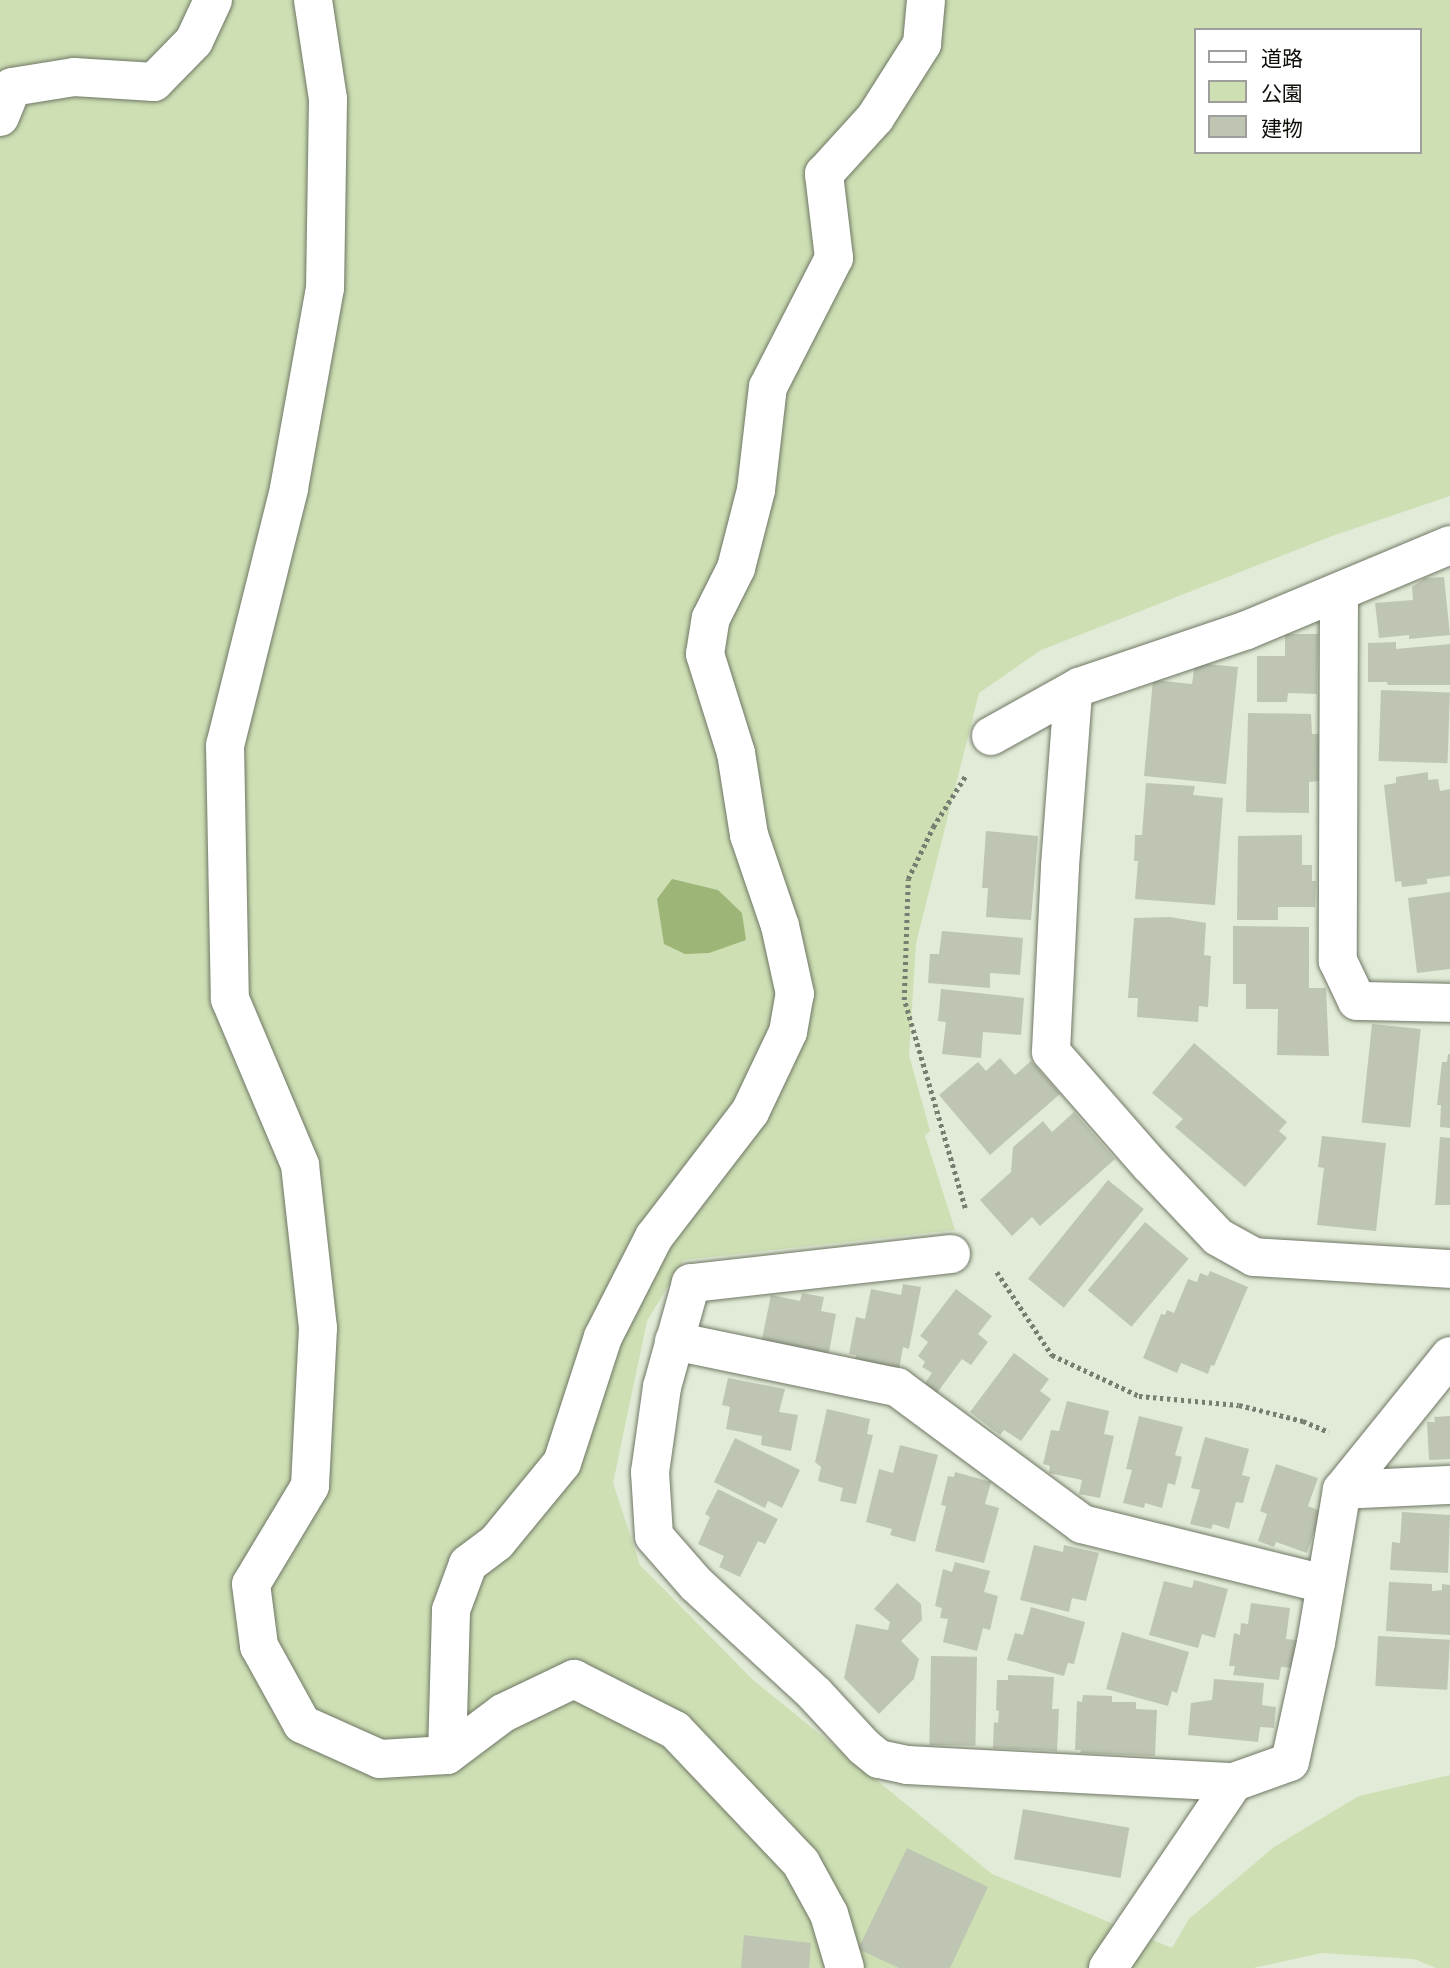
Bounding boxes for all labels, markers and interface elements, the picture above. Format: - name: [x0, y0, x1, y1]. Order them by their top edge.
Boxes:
- legend: [1194, 28, 1422, 154]
- text: 道路: [1261, 46, 1303, 71]
- text: 公園: [1261, 81, 1303, 106]
- text: 建物: [1261, 116, 1303, 141]

